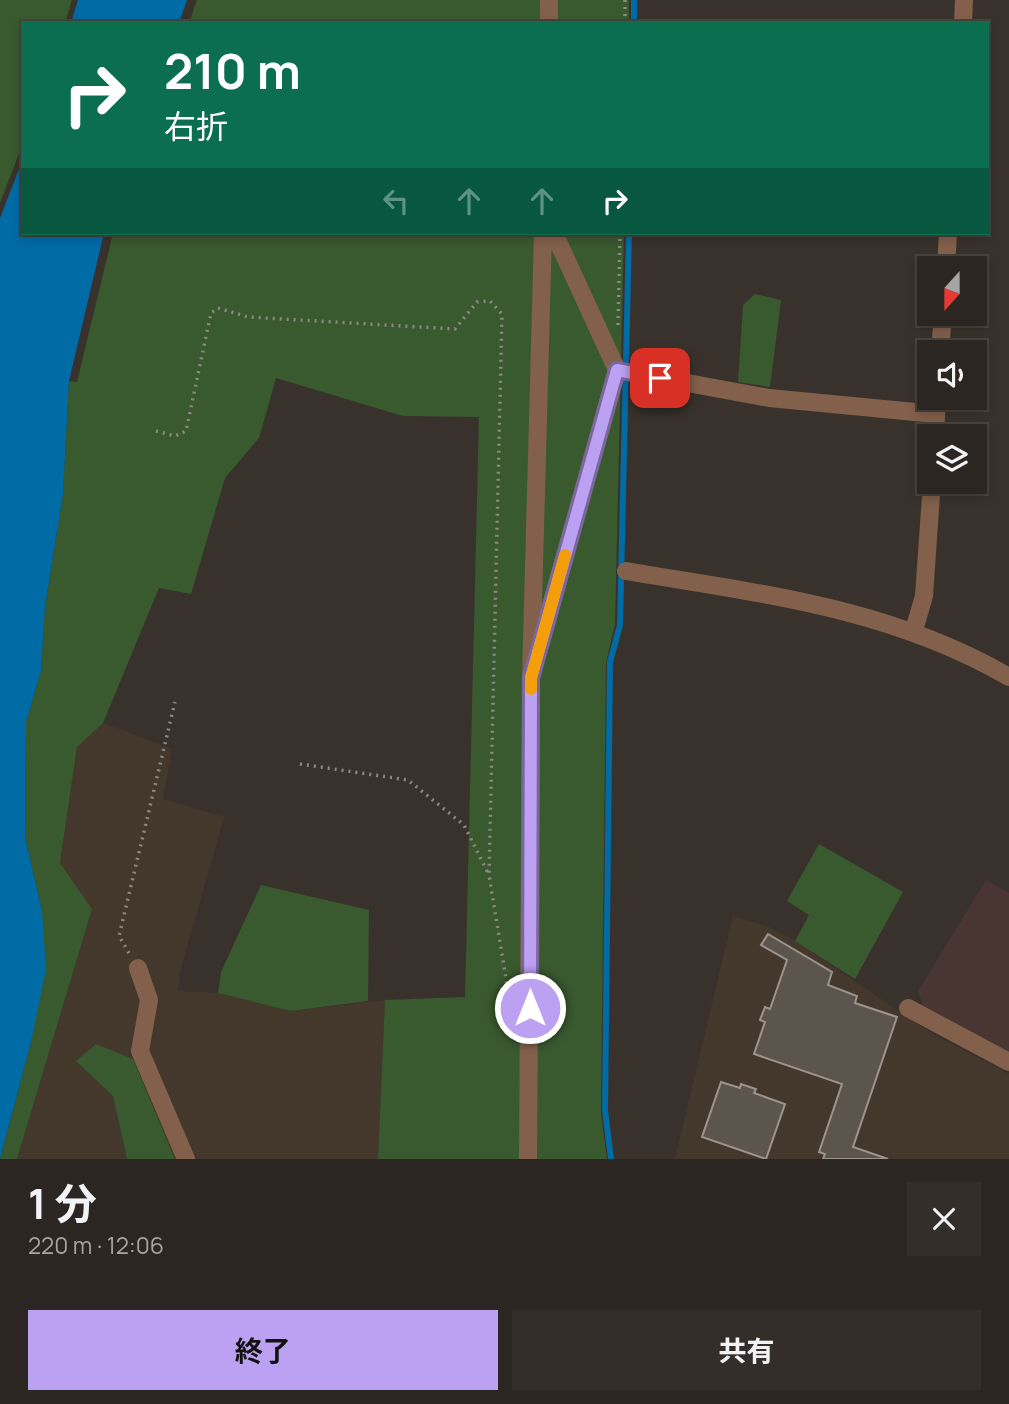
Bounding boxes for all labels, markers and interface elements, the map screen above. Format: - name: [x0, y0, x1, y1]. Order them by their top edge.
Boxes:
- text: 210 m: [164, 37, 301, 104]
- icon: right: [49, 49, 140, 140]
- text: 右折: [164, 104, 228, 148]
- icon: left: [377, 182, 415, 220]
- icon: ahead: [450, 182, 488, 220]
- icon: ahead: [523, 182, 561, 220]
- icon: right: [596, 182, 634, 220]
- north arrow: [917, 256, 987, 326]
- map controls: [917, 256, 987, 494]
- button: sound: [917, 340, 987, 410]
- pin: [630, 348, 690, 408]
- icon: arrive: [641, 359, 679, 397]
- button: layers: [917, 424, 987, 494]
- position arrow: [493, 971, 567, 1045]
- text: 1 分: [28, 1174, 97, 1232]
- button: close: [907, 1182, 981, 1256]
- text: 220 m · 12:06: [28, 1229, 164, 1261]
- button: 終了: [28, 1310, 498, 1390]
- button: 共有: [512, 1310, 981, 1390]

